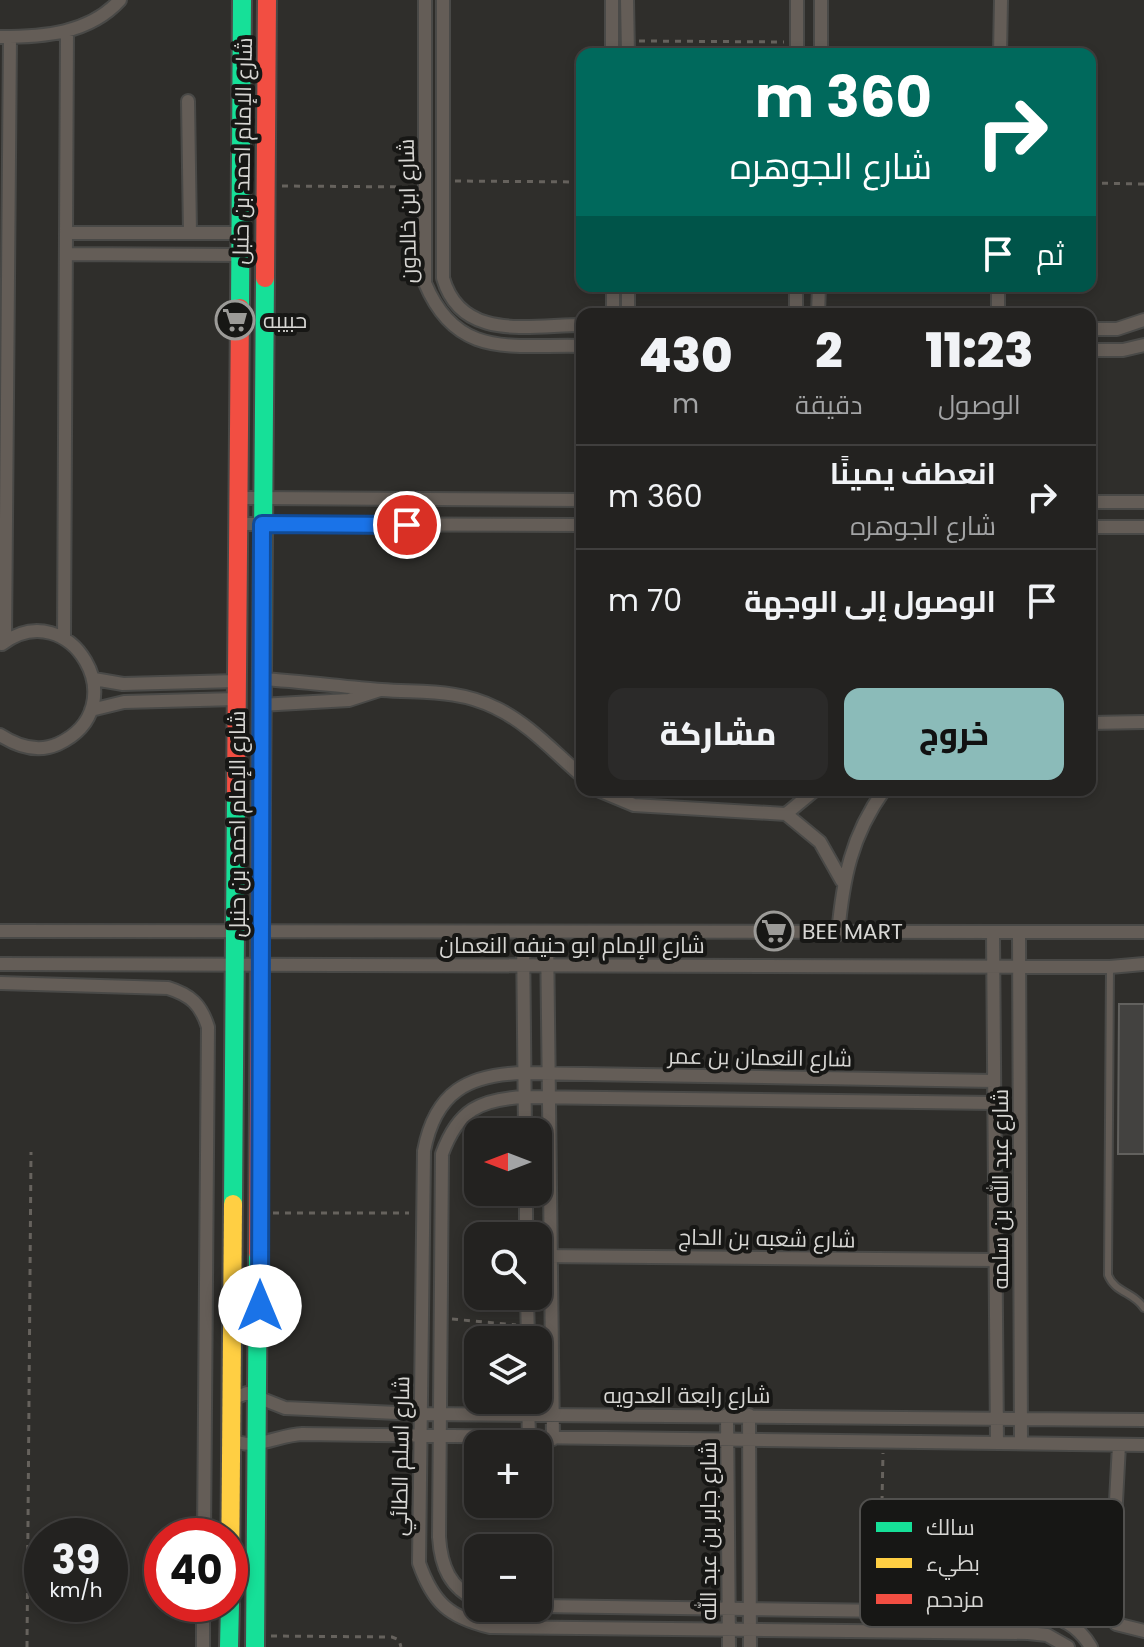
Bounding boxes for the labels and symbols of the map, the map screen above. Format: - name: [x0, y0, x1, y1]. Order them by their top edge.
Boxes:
- street label: شارع الإمام احمد بن حنبل: [225, 37, 260, 265]
- street label: شارع ابن خالدون: [391, 138, 424, 284]
- supermarket icon: حبيبه: [214, 299, 256, 341]
- place label: حبيبه: [263, 305, 307, 336]
- pin: [373, 491, 441, 559]
- street label: شارع الإمام احمد بن حنبل: [222, 710, 253, 938]
- supermarket icon: BEE MART: [753, 910, 795, 952]
- place label: BEE MART: [802, 916, 903, 947]
- street label: شارع الإمام ابو حنيفه النعمان: [439, 930, 705, 961]
- street label: شارع النعمان بن عمر: [666, 1040, 852, 1075]
- street label: شارع عبد الله بن سلمه: [985, 1089, 1016, 1289]
- north arrow: [464, 1118, 552, 1206]
- street label: شارع شعبه بن الحاج: [678, 1221, 856, 1256]
- position arrow: [218, 1264, 302, 1348]
- street label: شارع اسلم الطائي: [384, 1376, 418, 1536]
- street label: شارع رابعة العدويه: [604, 1380, 770, 1411]
- street label: شارع جابر بن عبد الله: [693, 1442, 724, 1620]
- legend: [860, 1499, 1124, 1627]
- text: سالك: [926, 1512, 975, 1543]
- speed limit sign: 40: [144, 1518, 248, 1622]
- text: بطيء: [926, 1548, 980, 1580]
- text: مزدحم: [926, 1584, 984, 1615]

